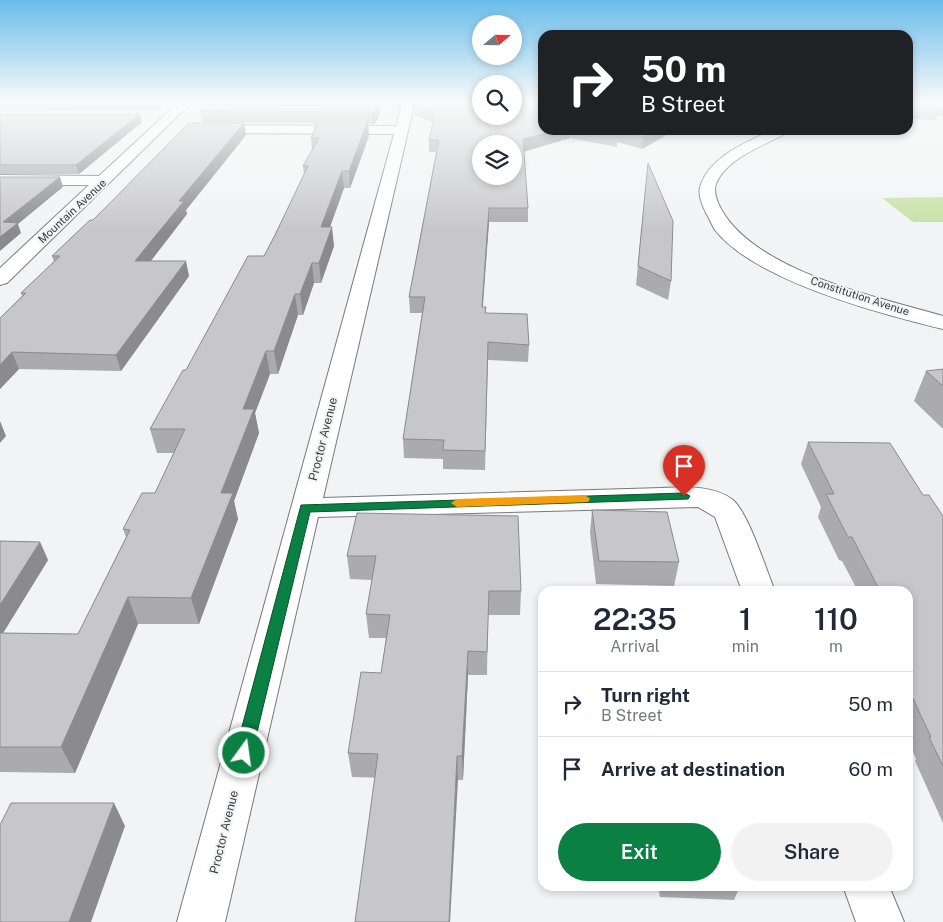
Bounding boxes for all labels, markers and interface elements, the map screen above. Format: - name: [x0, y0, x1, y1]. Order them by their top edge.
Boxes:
- north arrow: [472, 15, 522, 65]
- map controls: [472, 15, 522, 185]
- text: 50 m: [641, 49, 726, 90]
- icon: right: [558, 50, 623, 115]
- button: search: [472, 75, 522, 125]
- text: B Street: [641, 91, 725, 117]
- button: layers: [472, 135, 522, 185]
- street label: Mountain Avenue: [36, 176, 108, 246]
- street label: Constitution Avenue: [809, 274, 911, 318]
- street label: Proctor Avenue: [306, 396, 340, 482]
- pin: [663, 445, 705, 496]
- icon: arrive: [670, 452, 698, 480]
- text: 22:35: [593, 601, 677, 637]
- text: 1: [739, 601, 752, 637]
- text: 110: [814, 601, 858, 637]
- text: Arrival: [610, 637, 660, 656]
- text: min: [732, 637, 759, 656]
- text: m: [829, 637, 843, 656]
- text: Turn right: [601, 684, 690, 706]
- icon: right: [558, 690, 586, 718]
- text: 50 m: [848, 693, 893, 715]
- text: B Street: [601, 706, 662, 725]
- position arrow: [217, 726, 269, 778]
- icon: arrive: [558, 755, 586, 783]
- text: Arrive at destination: [601, 758, 785, 780]
- text: 60 m: [849, 758, 893, 780]
- street label: Proctor Avenue: [207, 789, 241, 875]
- button: Exit: [558, 823, 721, 881]
- button: Share: [731, 823, 893, 881]

